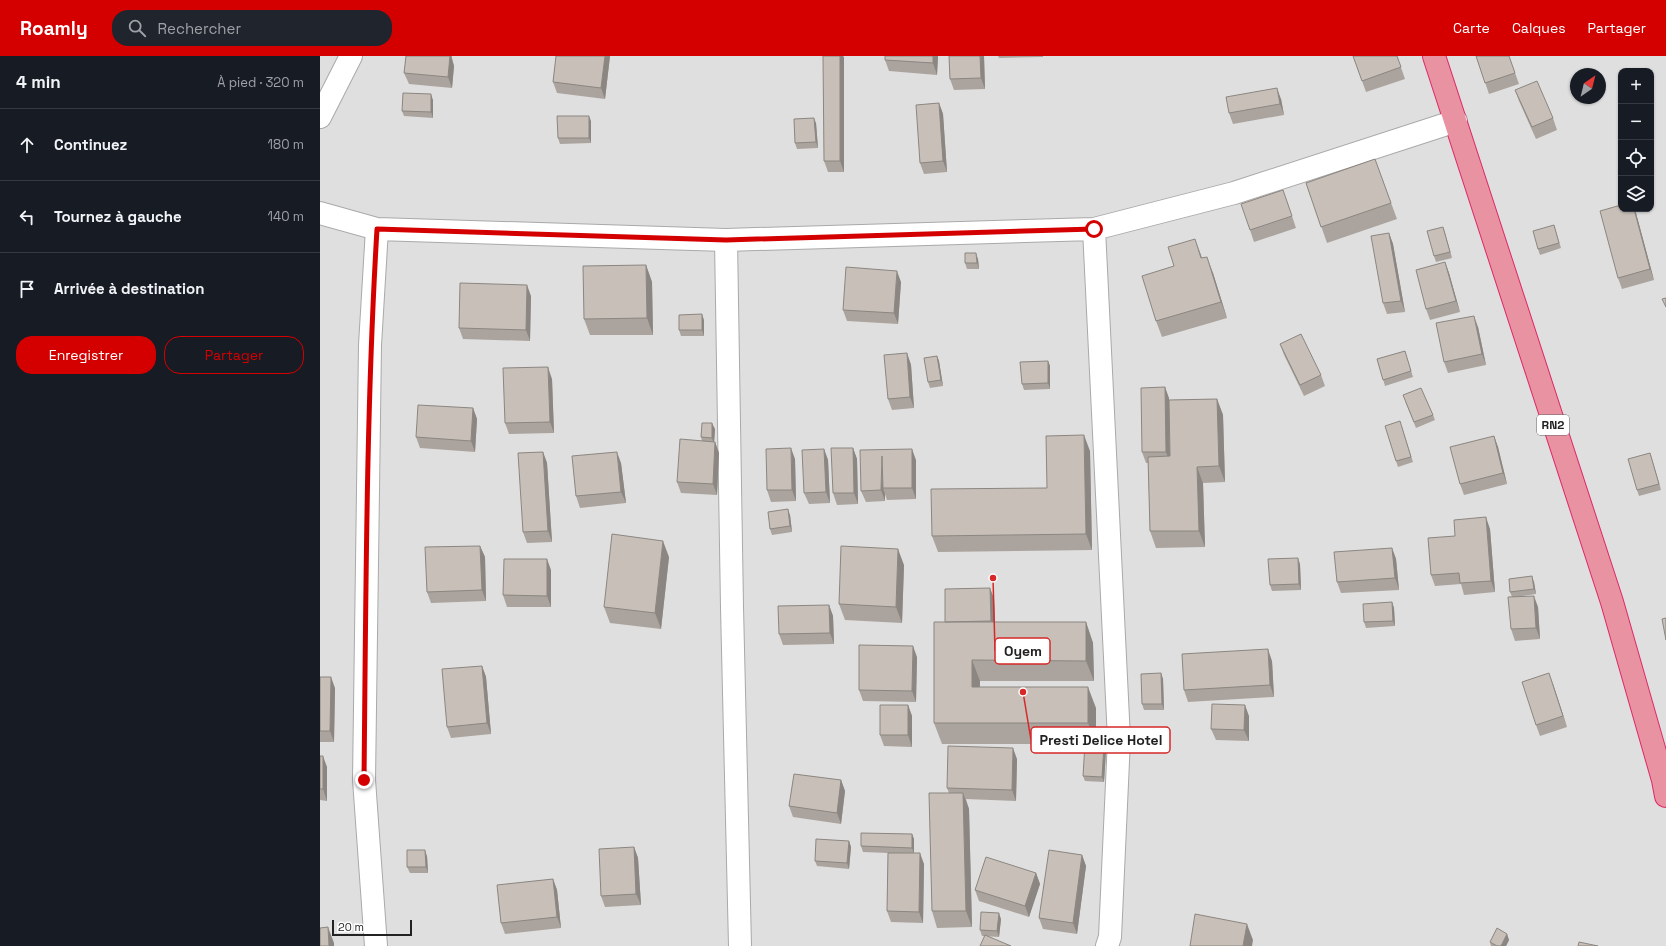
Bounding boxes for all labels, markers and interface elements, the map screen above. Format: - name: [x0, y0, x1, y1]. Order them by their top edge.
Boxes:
- search box: [112, 10, 392, 46]
- text: Roamly: [20, 16, 88, 41]
- icon: search: [126, 17, 148, 39]
- text: Rechercher: [158, 19, 241, 38]
- text: Carte: [1453, 19, 1490, 37]
- text: Calques: [1512, 19, 1566, 37]
- text: Partager: [1588, 19, 1646, 37]
- north arrow: [1570, 68, 1606, 104]
- map controls: [1618, 68, 1654, 212]
- button: +: [1618, 68, 1654, 104]
- text: 4 min: [16, 71, 61, 93]
- text: À pied · 320 m: [217, 74, 304, 91]
- button: −: [1618, 104, 1654, 140]
- icon: ahead: [16, 134, 38, 156]
- text: Continuez: [54, 135, 127, 154]
- text: 180 m: [268, 136, 304, 153]
- button: locate: [1618, 140, 1654, 176]
- button: layers: [1618, 176, 1654, 212]
- icon: left: [16, 206, 38, 228]
- text: Tournez à gauche: [54, 207, 182, 226]
- text: 140 m: [268, 208, 304, 225]
- route start: [1085, 220, 1103, 238]
- icon: arrive: [16, 278, 38, 300]
- text: Arrivée à destination: [54, 279, 204, 298]
- button: Enregistrer: [16, 336, 156, 374]
- button: Partager: [164, 336, 304, 374]
- road number: RN2: [1537, 415, 1569, 435]
- callout: Oyem: [995, 638, 1050, 664]
- text: Oyem: [1004, 642, 1042, 660]
- callout: Presti Delice Hotel: [1031, 727, 1170, 753]
- text: Presti Delice Hotel: [1040, 731, 1162, 749]
- route end: [355, 771, 373, 789]
- scale bar: [332, 918, 412, 937]
- text: 20 m: [338, 920, 364, 934]

